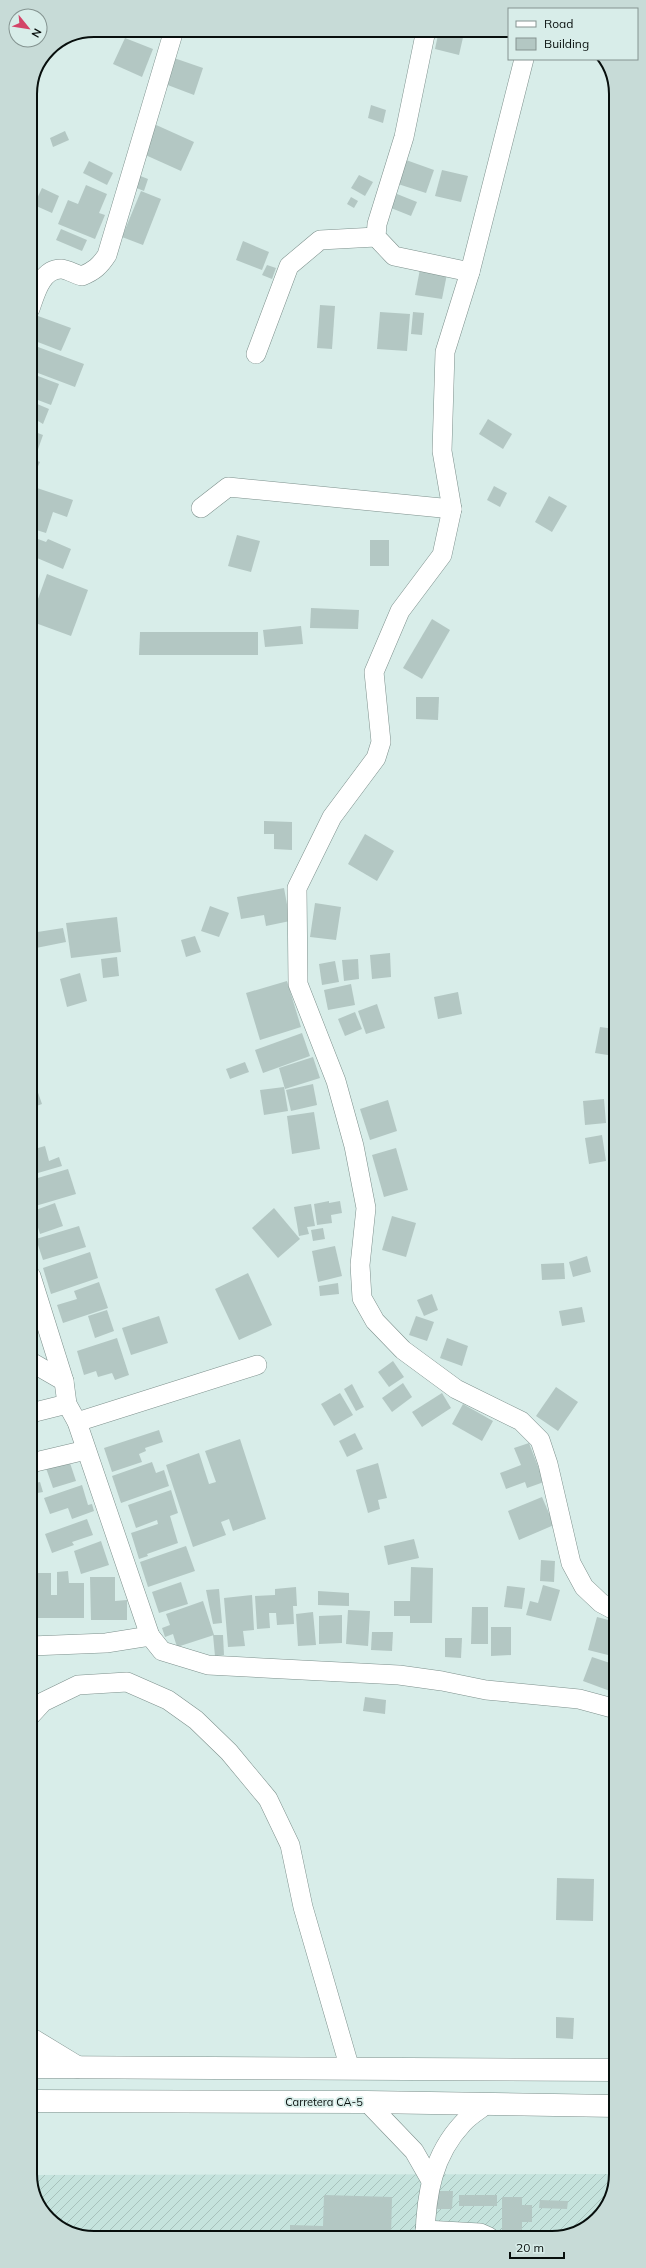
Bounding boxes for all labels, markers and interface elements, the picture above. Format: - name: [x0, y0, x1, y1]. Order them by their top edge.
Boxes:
- north arrow: [8, 8, 48, 48]
- legend: [508, 8, 638, 60]
- text: Road: [544, 16, 573, 31]
- text: N: [29, 26, 45, 40]
- text: Building: [544, 36, 589, 51]
- street label: Carretera CA-5: [285, 2095, 363, 2109]
- scale bar: [510, 2234, 564, 2260]
- text: 20 m: [516, 2240, 544, 2255]

